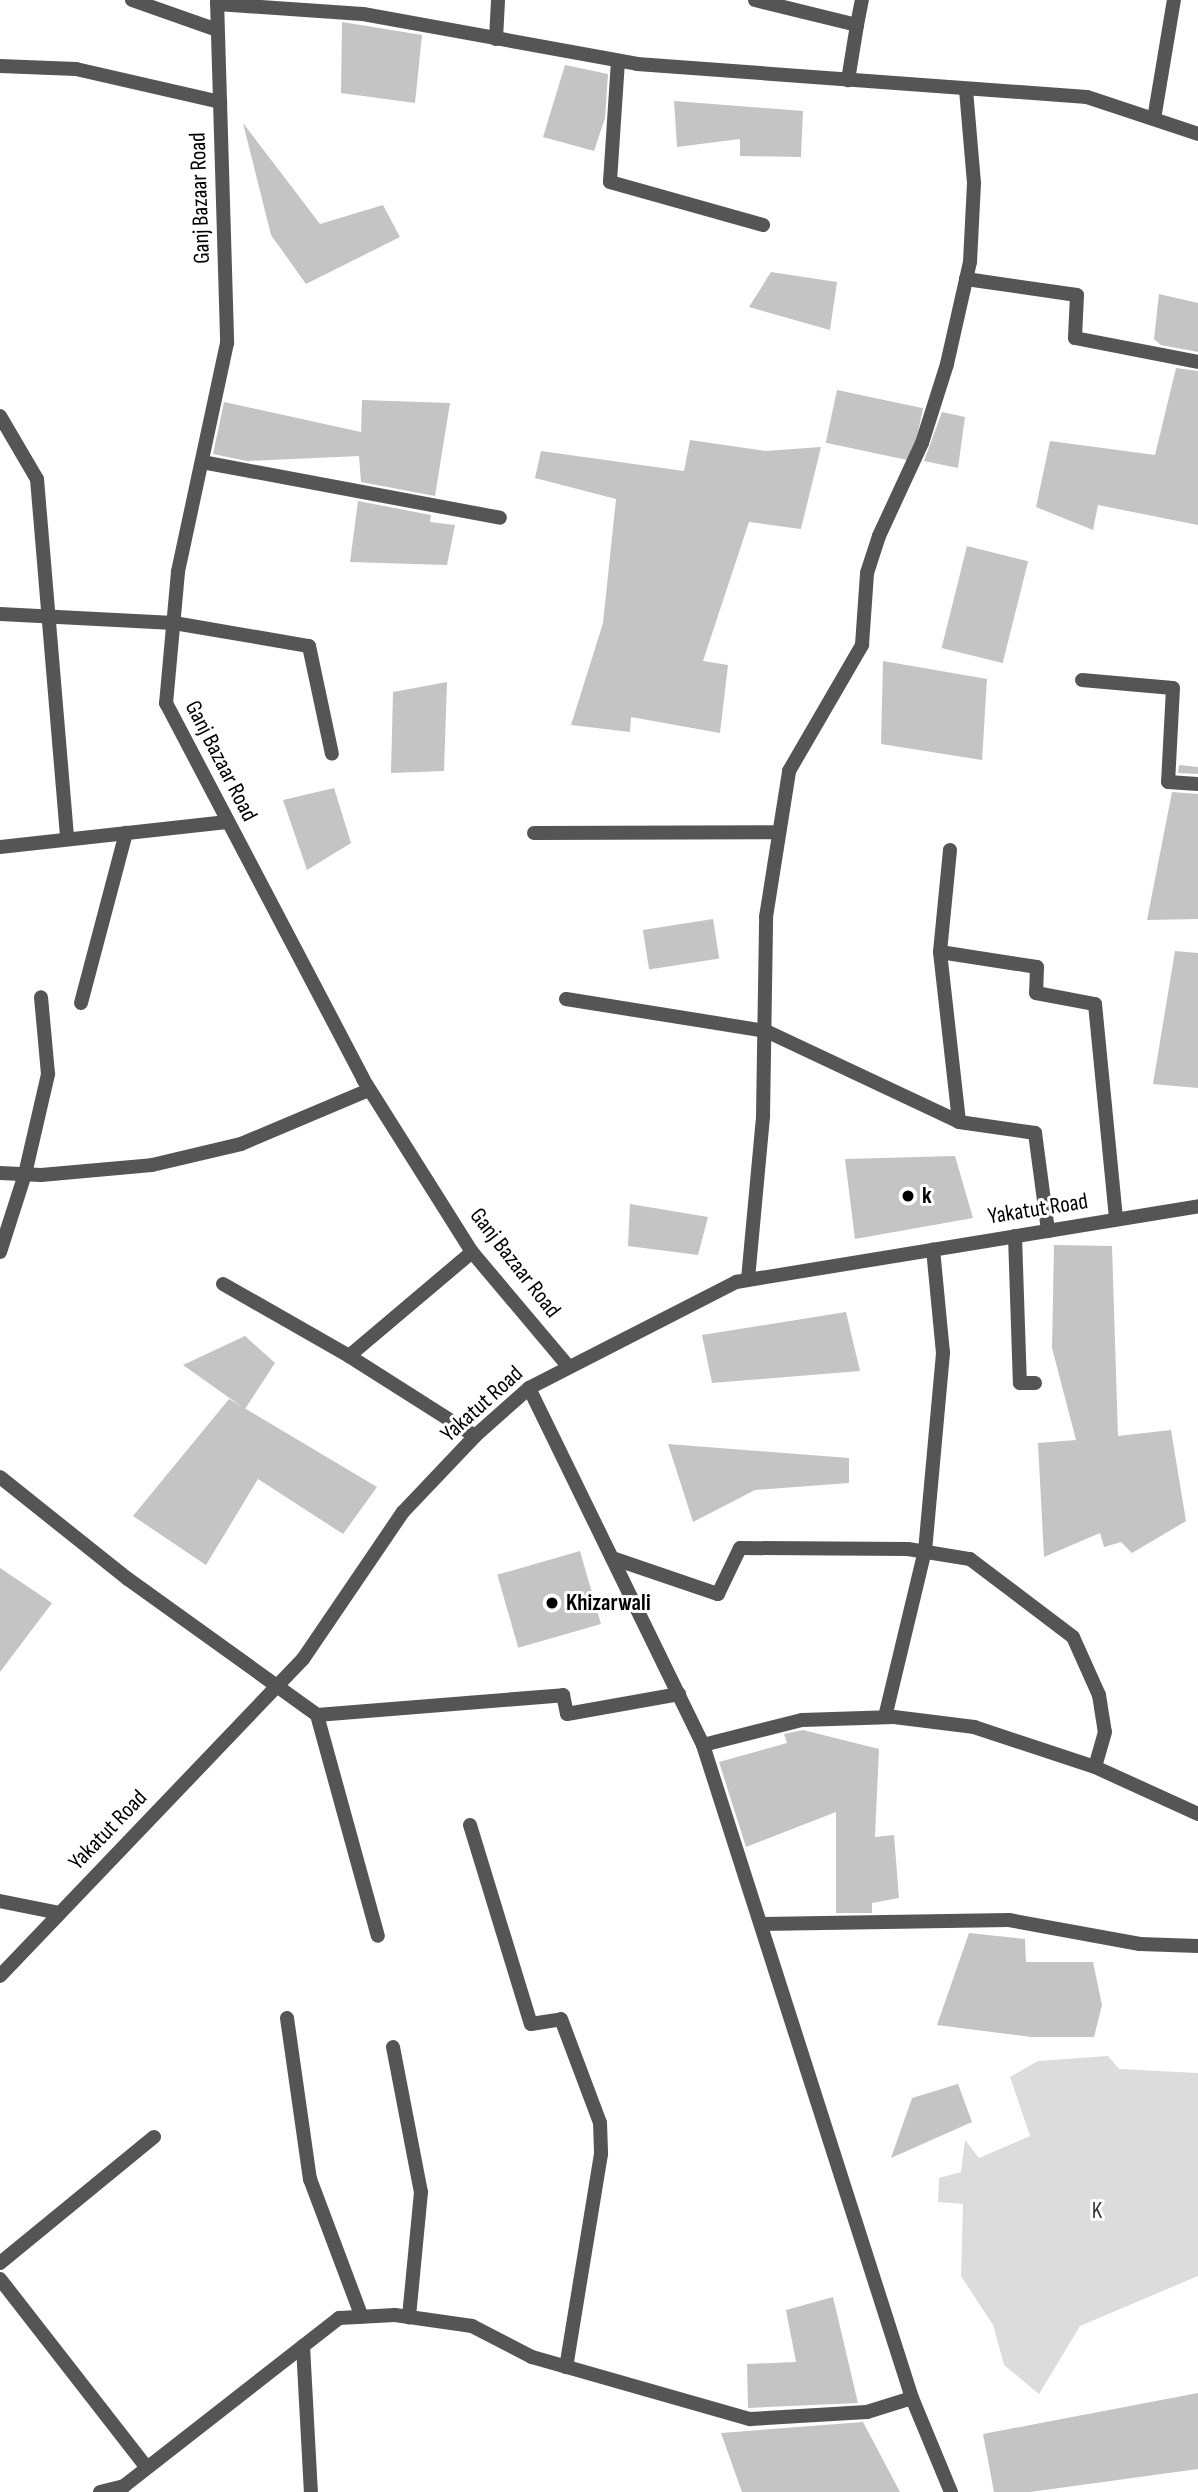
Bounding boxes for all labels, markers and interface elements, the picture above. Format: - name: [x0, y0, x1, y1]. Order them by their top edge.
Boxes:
- street label: Ganj Bazaar Road: [184, 132, 216, 264]
- street label: Ganj Bazaar Road: [179, 696, 263, 826]
- place label: k: [922, 1182, 932, 1210]
- street label: Yakatut Road: [986, 1187, 1090, 1231]
- marker: k: [900, 1188, 916, 1204]
- street label: Ganj Bazaar Road: [464, 1203, 566, 1323]
- street label: Yakatut Road: [435, 1360, 529, 1448]
- place label: Khizarwali: [566, 1589, 651, 1617]
- marker: Khizarwali: [544, 1595, 560, 1611]
- street label: Yakatut Road: [63, 1784, 153, 1876]
- park label: K: [1092, 2197, 1102, 2225]

